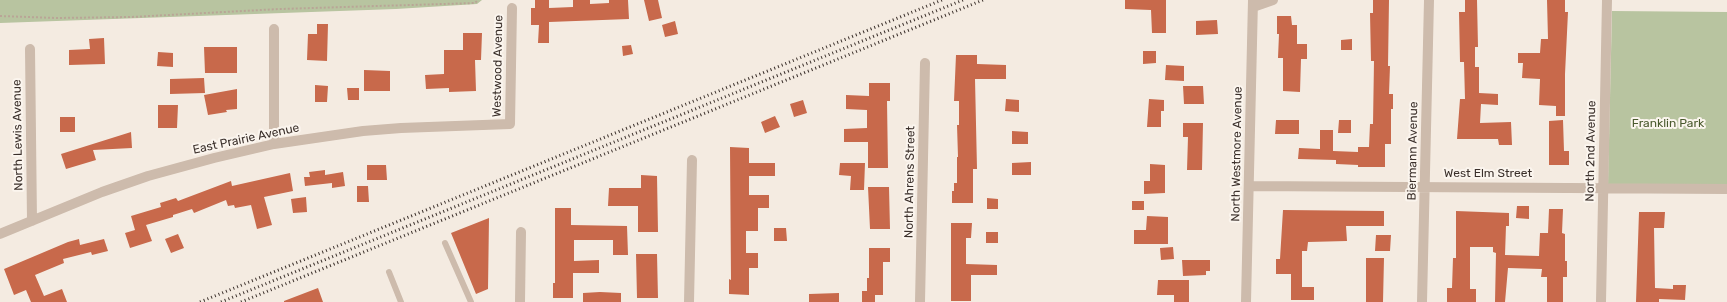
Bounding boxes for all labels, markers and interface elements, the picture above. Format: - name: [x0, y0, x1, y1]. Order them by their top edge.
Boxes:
- street label: Westwood Avenue: [490, 15, 506, 117]
- street label: North Lewis Avenue: [10, 79, 26, 191]
- street label: North Westmore Avenue: [1229, 86, 1245, 222]
- street label: North 2nd Avenue: [1583, 100, 1599, 202]
- street label: Biermann Avenue: [1405, 101, 1421, 201]
- park label: Franklin Park: [1632, 117, 1704, 131]
- street label: East Prairie Avenue: [191, 121, 301, 157]
- street label: North Ahrens Street: [902, 126, 918, 238]
- street label: West Elm Street: [1444, 167, 1532, 181]

